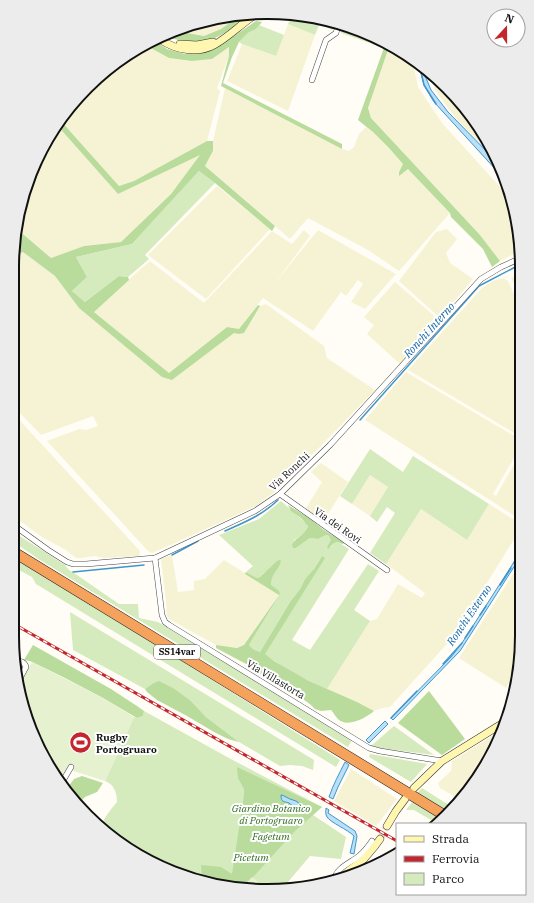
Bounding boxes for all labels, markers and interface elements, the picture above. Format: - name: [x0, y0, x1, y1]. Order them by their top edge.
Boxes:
- north arrow: [486, 8, 526, 48]
- text: N: [503, 11, 516, 27]
- water label: Ronchi Interno: [400, 299, 458, 361]
- street label: Via Ronchi: [266, 449, 312, 493]
- street label: Via dei Rovi: [312, 504, 364, 546]
- water label: Ronchi Esterno: [443, 581, 495, 649]
- road number: SS14var: [154, 645, 200, 659]
- street label: Via Villastorta: [244, 657, 308, 702]
- sports icon: Rugby Portogruaro: [68, 730, 94, 756]
- place label: Rugby Portogruaro: [96, 731, 157, 756]
- park label: Giardino Botanico di Portogruaro: [232, 802, 310, 827]
- legend: [396, 823, 526, 895]
- park label: Fagetum: [251, 830, 290, 843]
- text: Strada: [432, 831, 469, 846]
- park label: Picetum: [232, 851, 269, 864]
- text: Ferrovia: [432, 851, 480, 866]
- text: Parco: [432, 871, 464, 886]

